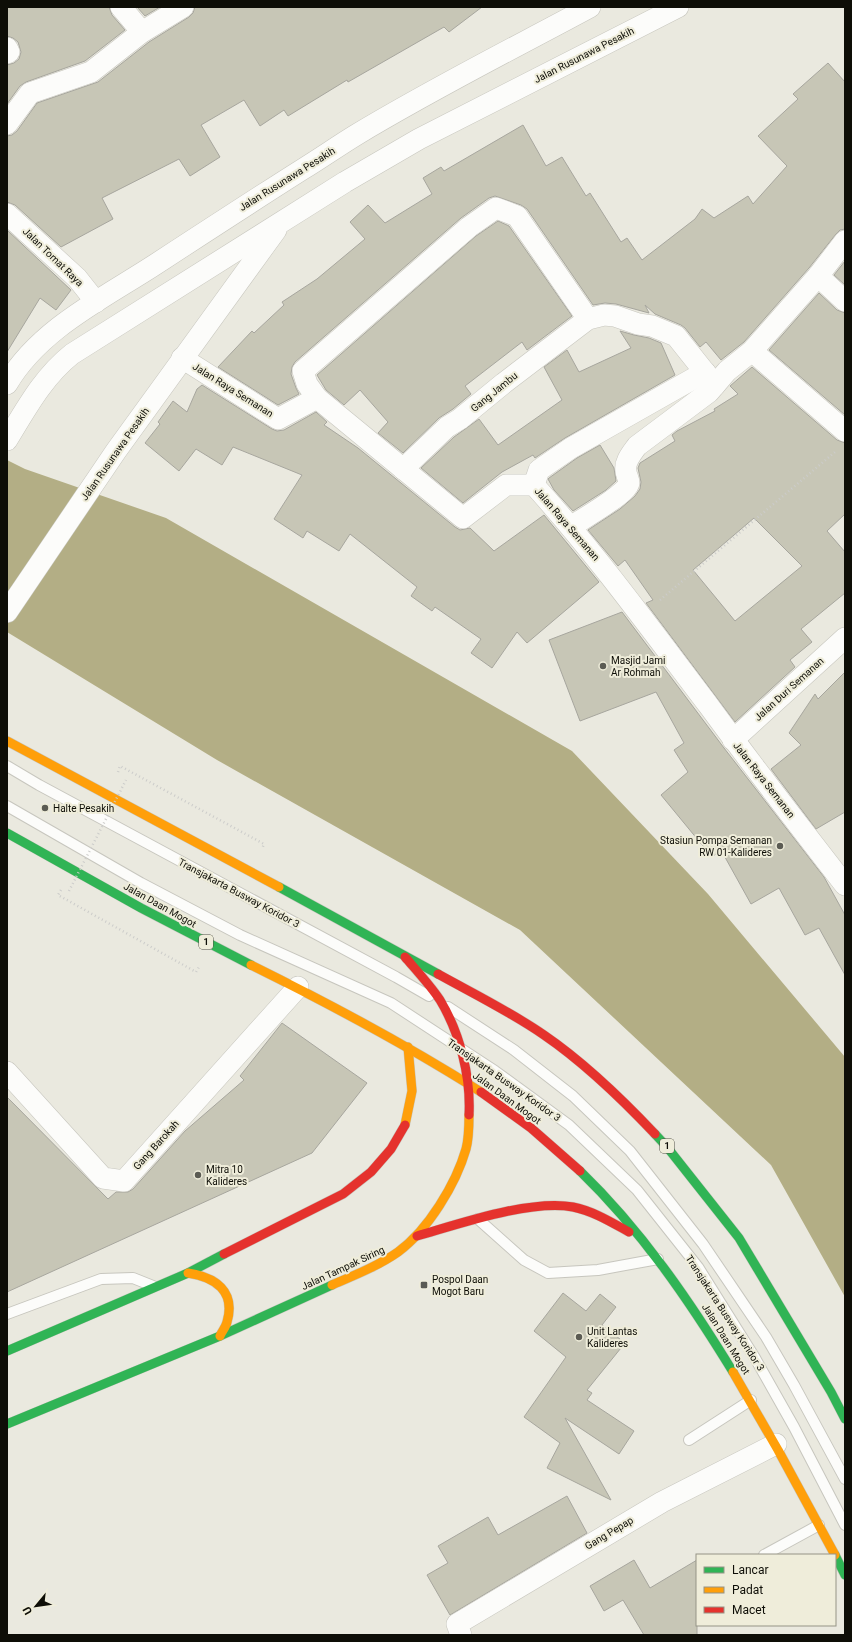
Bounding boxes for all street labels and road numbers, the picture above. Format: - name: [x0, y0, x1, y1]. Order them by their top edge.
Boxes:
- street label: Jalan Rusunawa Pesakih: [532, 25, 636, 85]
- street label: Jalan Rusunawa Pesakih: [237, 145, 337, 213]
- street label: Jalan Tomat Raya: [21, 225, 85, 289]
- street label: Jalan Raya Semanan: [191, 361, 275, 419]
- street label: Gang Jambu: [468, 370, 520, 414]
- street label: Jalan Rusunawa Pesakih: [79, 405, 151, 503]
- street label: Jalan Raya Semanan: [532, 485, 602, 563]
- street label: Jalan Duri Semanan: [752, 655, 826, 723]
- street label: Jalan Raya Semanan: [731, 740, 797, 820]
- street label: Transjakarta Busway Koridor 3: [177, 856, 301, 930]
- street label: Jalan Daan Mogot: [122, 880, 198, 930]
- road number: 1: [199, 935, 213, 949]
- street label: Transjakarta Busway Koridor 3: [445, 1037, 563, 1123]
- street label: Jalan Daan Mogot: [471, 1070, 543, 1126]
- street label: Gang Barokah: [131, 1118, 181, 1172]
- road number: 1: [660, 1139, 674, 1153]
- street label: Jalan Tampak Siring: [300, 1244, 386, 1292]
- street label: Transjakarta Busway Koridor 3: [683, 1253, 767, 1373]
- street label: Jalan Daan Mogot: [700, 1302, 752, 1376]
- street label: Gang Pepap: [583, 1514, 635, 1552]

